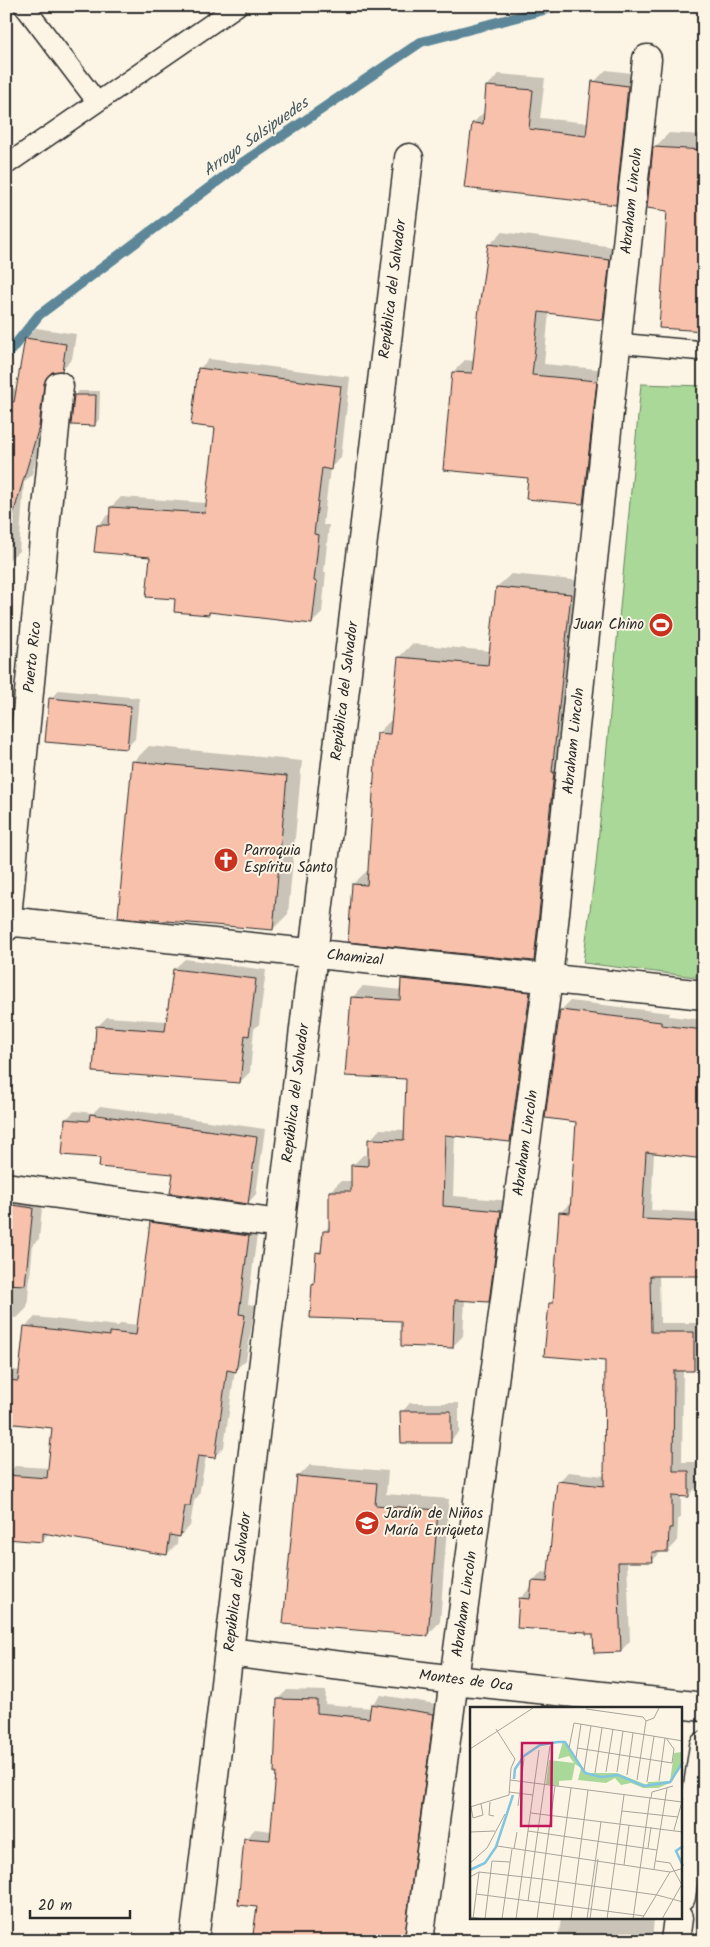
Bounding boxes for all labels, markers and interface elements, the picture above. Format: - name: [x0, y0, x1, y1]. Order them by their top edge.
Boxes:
- water label: Arroyo Salsipuedes: [198, 90, 316, 183]
- street label: Abraham Lincoln: [614, 147, 650, 255]
- street label: República del Salvador: [373, 217, 414, 360]
- sports icon: Juan Chino: [648, 612, 674, 638]
- place label: Juan Chino: [573, 613, 644, 637]
- street label: República del Salvador: [325, 619, 366, 762]
- street label: Puerto Rico: [17, 620, 49, 694]
- street label: Abraham Lincoln: [556, 687, 592, 795]
- place label: Parroquia Espíritu Santo: [244, 839, 333, 880]
- church icon: Parroquia Espíritu Santo: [213, 847, 239, 873]
- street label: Chamizal: [325, 943, 385, 973]
- street label: República del Salvador: [276, 1021, 317, 1164]
- street label: Abraham Lincoln: [507, 1088, 545, 1198]
- place label: Jardín de Niños María Enriqueta: [384, 1502, 484, 1543]
- street label: República del Salvador: [218, 1510, 259, 1653]
- school or university icon: Jardín de Niños María Enriqueta: [354, 1510, 380, 1536]
- street label: Abraham Lincoln: [446, 1549, 484, 1659]
- street label: Montes de Oca: [418, 1663, 514, 1699]
- inset map: [470, 1707, 682, 1920]
- scale bar: [30, 1887, 130, 1919]
- text: 20 m: [38, 1894, 72, 1918]

